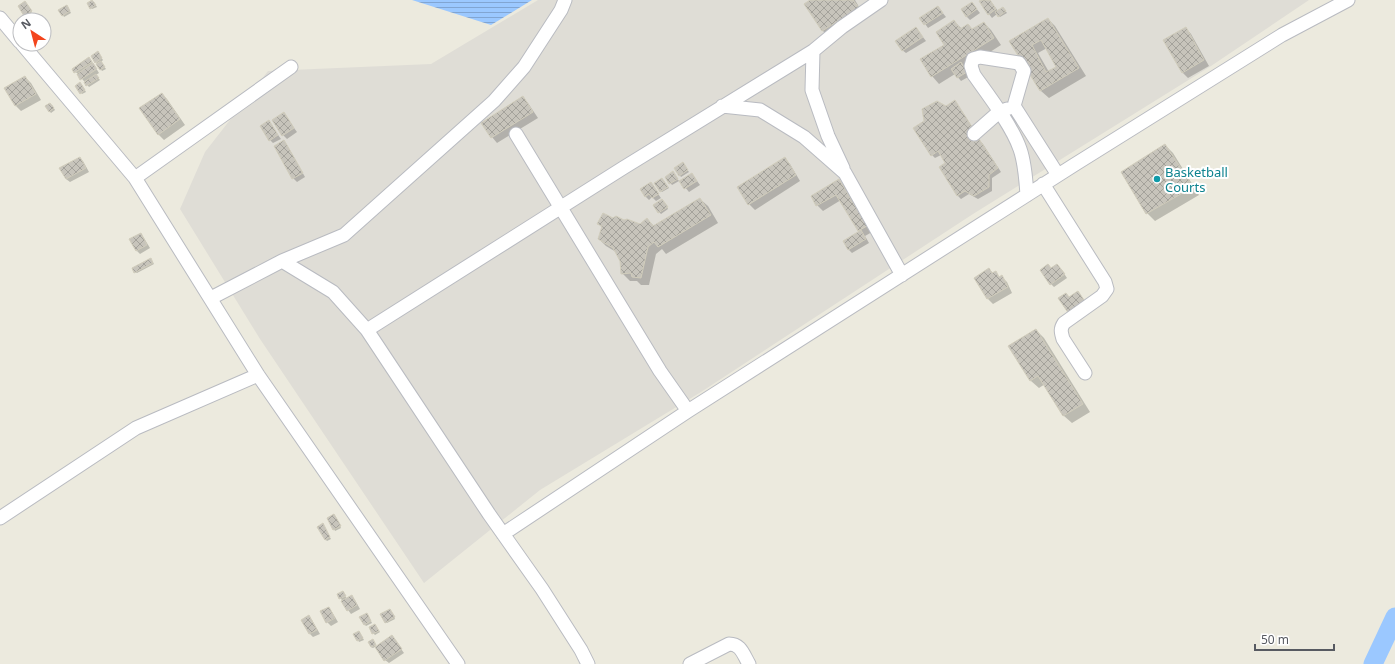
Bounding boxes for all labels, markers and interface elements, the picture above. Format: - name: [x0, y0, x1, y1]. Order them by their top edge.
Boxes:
- north arrow: [12, 12, 52, 52]
- text: N: [18, 15, 34, 32]
- place label: Basketball Courts: [1165, 163, 1228, 196]
- marker: Basketball Courts: [1152, 174, 1162, 184]
- scale bar: [1255, 626, 1334, 652]
- text: 50 m: [1261, 631, 1289, 648]

